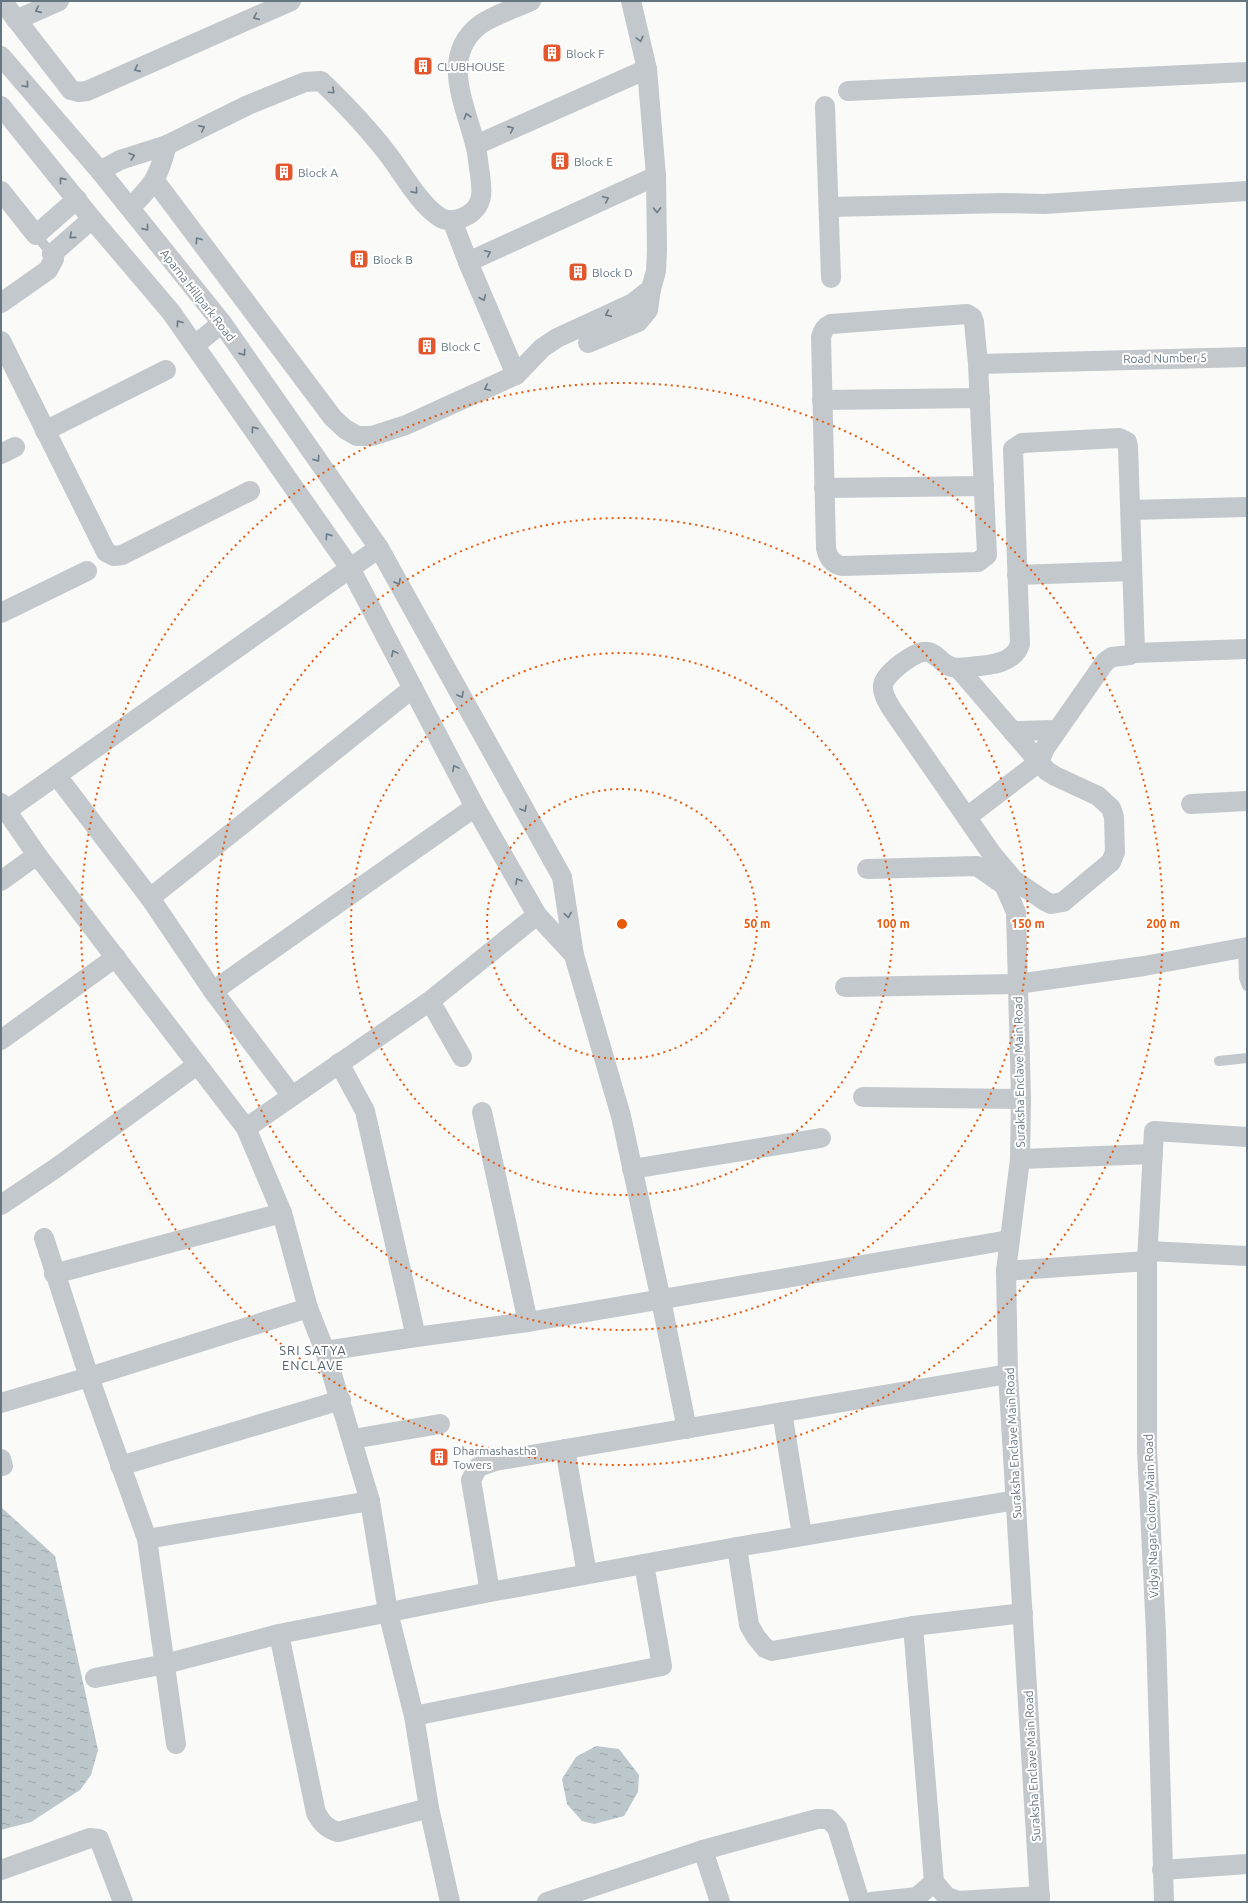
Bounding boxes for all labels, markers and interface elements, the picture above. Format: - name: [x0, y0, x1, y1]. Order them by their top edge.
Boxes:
- one-way arrow: [34, 6, 41, 14]
- one-way arrow: [252, 12, 260, 20]
- one-way arrow: [635, 36, 643, 42]
- building icon: Block F: [541, 42, 563, 64]
- place label: Block F: [566, 47, 604, 60]
- building icon: CLUBHOUSE: [412, 55, 434, 77]
- place label: CLUBHOUSE: [437, 60, 505, 73]
- one-way arrow: [133, 64, 141, 72]
- one-way arrow: [22, 81, 29, 88]
- one-way arrow: [327, 86, 335, 94]
- one-way arrow: [463, 113, 472, 120]
- one-way arrow: [197, 125, 205, 133]
- one-way arrow: [508, 126, 515, 134]
- building icon: Block E: [549, 150, 571, 172]
- one-way arrow: [129, 152, 136, 161]
- place label: Block E: [574, 155, 613, 168]
- building icon: Block A: [273, 161, 295, 183]
- place label: Block A: [298, 166, 338, 179]
- one-way arrow: [59, 178, 66, 185]
- one-way arrow: [410, 186, 417, 193]
- one-way arrow: [603, 195, 610, 203]
- one-way arrow: [653, 207, 661, 213]
- one-way arrow: [141, 223, 148, 231]
- one-way arrow: [69, 232, 76, 239]
- one-way arrow: [196, 238, 203, 245]
- street label: Aparna Hillpark Road: [158, 246, 238, 344]
- building icon: Block B: [348, 248, 370, 270]
- one-way arrow: [484, 250, 492, 258]
- place label: Block B: [373, 253, 413, 266]
- building icon: Block D: [567, 261, 589, 283]
- place label: Block D: [592, 266, 633, 279]
- one-way arrow: [478, 294, 486, 302]
- one-way arrow: [604, 309, 612, 317]
- one-way arrow: [176, 320, 184, 327]
- building icon: Block C: [416, 335, 438, 357]
- place label: Block C: [441, 340, 481, 353]
- one-way arrow: [238, 349, 246, 356]
- street label: Road Number 5: [1123, 351, 1207, 365]
- one-way arrow: [483, 383, 491, 391]
- one-way arrow: [252, 427, 259, 434]
- one-way arrow: [312, 455, 319, 462]
- one-way arrow: [325, 533, 333, 540]
- one-way arrow: [393, 578, 400, 585]
- one-way arrow: [391, 649, 399, 657]
- one-way arrow: [457, 691, 464, 698]
- one-way arrow: [452, 764, 459, 772]
- one-way arrow: [520, 805, 527, 812]
- one-way arrow: [515, 878, 522, 885]
- one-way arrow: [563, 912, 572, 918]
- centre of rings: [615, 917, 629, 931]
- text: 50 m: [744, 917, 770, 930]
- text: 100 m: [876, 917, 910, 930]
- text: 150 m: [1011, 917, 1045, 930]
- text: 200 m: [1146, 917, 1180, 930]
- street label: Suraksha Enclave Main Road: [1011, 996, 1027, 1148]
- district label: SRI SATYA ENCLAVE: [279, 1343, 347, 1372]
- street label: Suraksha Enclave Main Road: [1003, 1367, 1023, 1519]
- street label: Vidya Nagar Colony Main Road: [1142, 1434, 1160, 1598]
- place label: Dharmashastha Towers: [453, 1444, 537, 1471]
- building icon: Dharmashastha Towers: [428, 1446, 450, 1468]
- street label: Suraksha Enclave Main Road: [1022, 1690, 1042, 1842]

